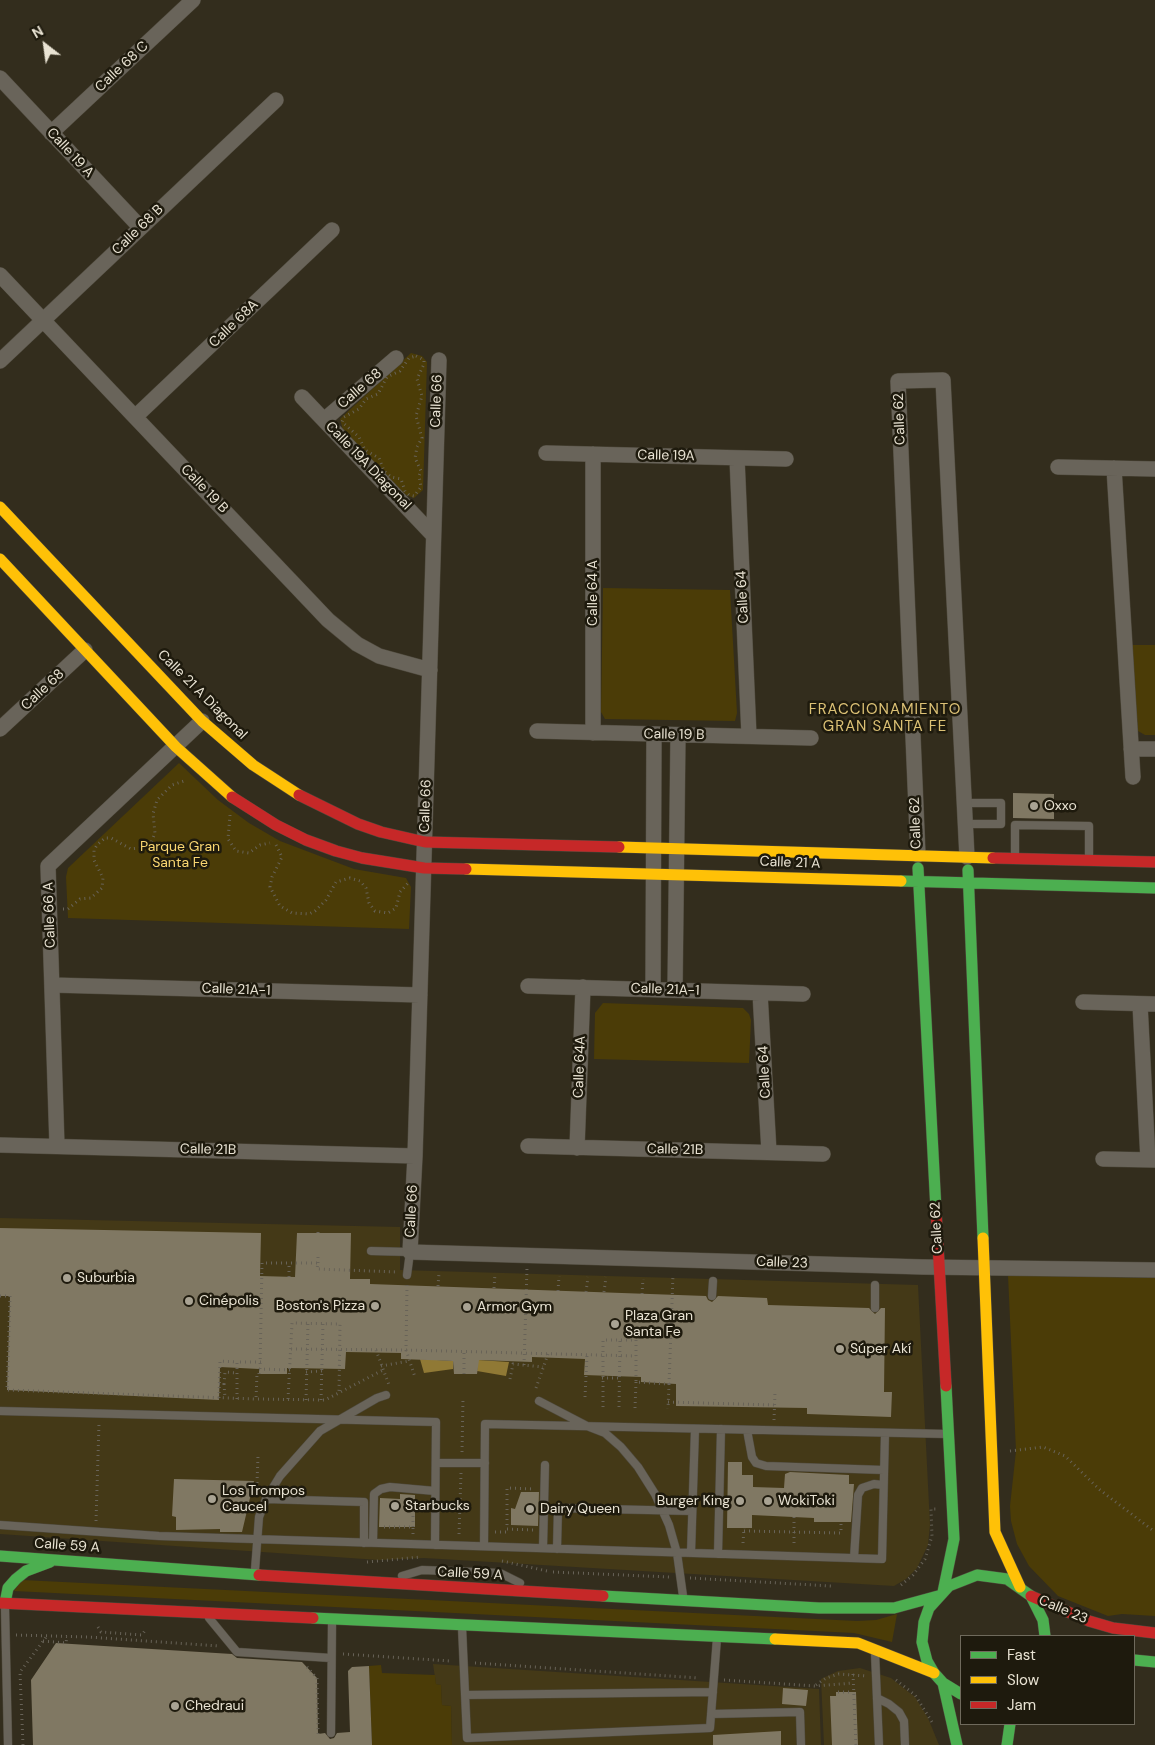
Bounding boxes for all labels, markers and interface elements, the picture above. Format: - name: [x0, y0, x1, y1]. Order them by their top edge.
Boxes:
- north arrow: [20, 20, 70, 70]
- text: N: [29, 22, 46, 42]
- street label: Calle 68 C: [92, 38, 152, 96]
- street label: Calle 19 A: [43, 125, 97, 181]
- street label: Calle 68 B: [109, 201, 167, 259]
- street label: Calle 68A: [206, 297, 262, 351]
- street label: Calle 68: [335, 365, 385, 413]
- street label: Calle 66: [428, 374, 446, 428]
- street label: Calle 62: [891, 393, 909, 445]
- street label: Calle 19A Diagonal: [322, 418, 414, 514]
- street label: Calle 19A: [637, 447, 695, 465]
- street label: Calle 19 B: [177, 461, 231, 517]
- street label: Calle 64 A: [585, 560, 601, 626]
- street label: Calle 64: [733, 570, 753, 624]
- street label: Calle 21 A Diagonal: [154, 647, 250, 743]
- street label: Calle 68: [18, 666, 68, 714]
- district label: FRACCIONAMIENTO GRAN SANTA FE: [807, 701, 963, 736]
- street label: Calle 19 B: [643, 726, 705, 744]
- street label: Calle 66: [417, 779, 435, 833]
- street label: Calle 62: [907, 797, 925, 849]
- place label: Oxxo: [1044, 798, 1077, 814]
- marker: Oxxo: [1028, 800, 1040, 812]
- park label: Parque Gran Santa Fe: [140, 839, 220, 872]
- street label: Calle 21 A: [759, 854, 821, 872]
- street label: Calle 66 A: [40, 882, 60, 948]
- street label: Calle 21A-1: [201, 980, 271, 1000]
- street label: Calle 21A-1: [630, 980, 700, 1000]
- street label: Calle 64A: [571, 1036, 589, 1098]
- street label: Calle 64: [755, 1045, 775, 1099]
- street label: Calle 21B: [180, 1141, 236, 1159]
- street label: Calle 21B: [647, 1141, 703, 1159]
- street label: Calle 66: [402, 1184, 422, 1238]
- street label: Calle 62: [927, 1202, 947, 1254]
- street label: Calle 23: [756, 1254, 808, 1272]
- place label: Suburbia: [77, 1270, 135, 1286]
- marker: Suburbia: [61, 1272, 73, 1284]
- place label: Cinépolis: [199, 1293, 259, 1309]
- marker: Cinépolis: [183, 1295, 195, 1307]
- place label: Boston's Pizza: [276, 1298, 365, 1314]
- place label: Armor Gym: [477, 1299, 552, 1315]
- marker: Boston's Pizza: [369, 1300, 381, 1312]
- marker: Armor Gym: [461, 1301, 473, 1313]
- place label: Plaza Gran Santa Fe: [625, 1308, 693, 1340]
- marker: Plaza Gran Santa Fe: [609, 1318, 621, 1330]
- place label: Súper Akí: [850, 1341, 911, 1357]
- marker: Súper Akí: [834, 1343, 846, 1355]
- place label: Los Trompos Caucel: [222, 1483, 305, 1515]
- marker: Los Trompos Caucel: [206, 1493, 218, 1505]
- place label: Burger King: [657, 1493, 730, 1509]
- place label: WokiToki: [778, 1493, 835, 1509]
- marker: Burger King: [734, 1495, 746, 1507]
- marker: WokiToki: [762, 1495, 774, 1507]
- place label: Starbucks: [405, 1498, 470, 1514]
- marker: Starbucks: [389, 1500, 401, 1512]
- place label: Dairy Queen: [540, 1501, 620, 1517]
- marker: Dairy Queen: [524, 1503, 536, 1515]
- street label: Calle 59 A: [34, 1535, 100, 1557]
- street label: Calle 59 A: [437, 1564, 503, 1584]
- street label: Calle 23: [1036, 1592, 1090, 1628]
- legend: [960, 1635, 1135, 1725]
- text: Fast: [1007, 1645, 1036, 1665]
- text: Slow: [1007, 1670, 1039, 1690]
- text: Jam: [1007, 1695, 1036, 1715]
- place label: Chedraui: [185, 1698, 244, 1714]
- marker: Chedraui: [169, 1700, 181, 1712]

